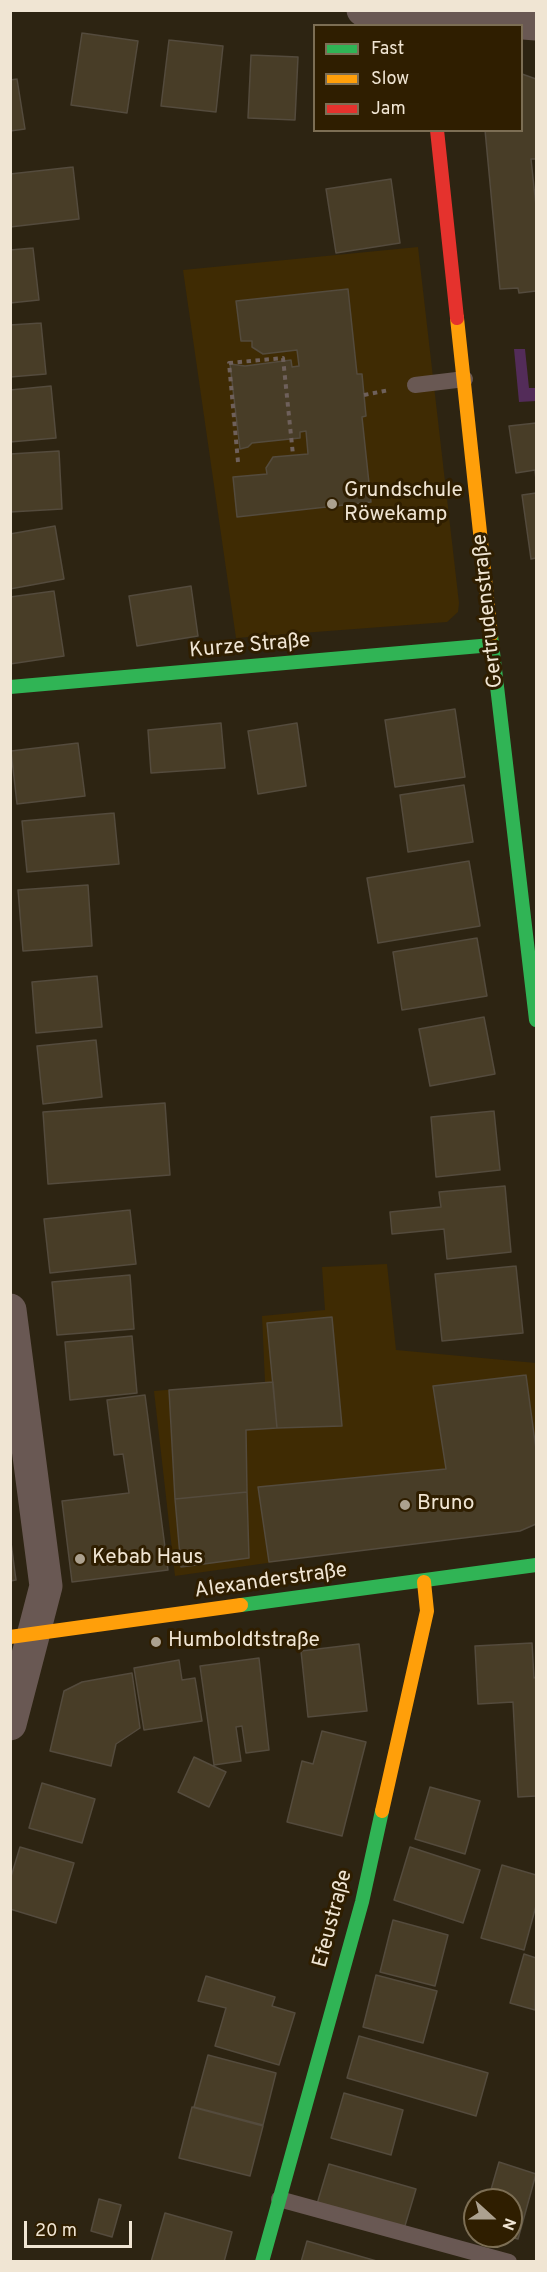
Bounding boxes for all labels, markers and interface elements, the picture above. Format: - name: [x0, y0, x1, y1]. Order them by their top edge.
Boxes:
- legend: [313, 24, 523, 132]
- text: Fast: [371, 38, 404, 61]
- text: Slow: [371, 68, 409, 91]
- text: Jam: [371, 98, 406, 121]
- place label: Grundschule Röwekamp: [344, 479, 463, 529]
- marker: Grundschule Röwekamp: [325, 497, 339, 511]
- street label: Gertrudenstraße: [468, 533, 510, 689]
- street label: Kurze Straße: [188, 629, 312, 665]
- place label: Bruno: [417, 1492, 475, 1518]
- marker: Bruno: [398, 1498, 412, 1512]
- place label: Kebab Haus: [92, 1546, 203, 1572]
- marker: Kebab Haus: [73, 1552, 87, 1566]
- street label: Alexanderstraße: [193, 1559, 349, 1605]
- place label: Humboldtstraße: [168, 1629, 320, 1655]
- marker: Humboldtstraße: [149, 1635, 163, 1649]
- street label: Efeustraße: [309, 1867, 359, 1971]
- north arrow: [463, 2188, 523, 2248]
- scale bar: [27, 2209, 135, 2247]
- text: N: [497, 2215, 519, 2233]
- text: 20 m: [35, 2220, 77, 2243]

